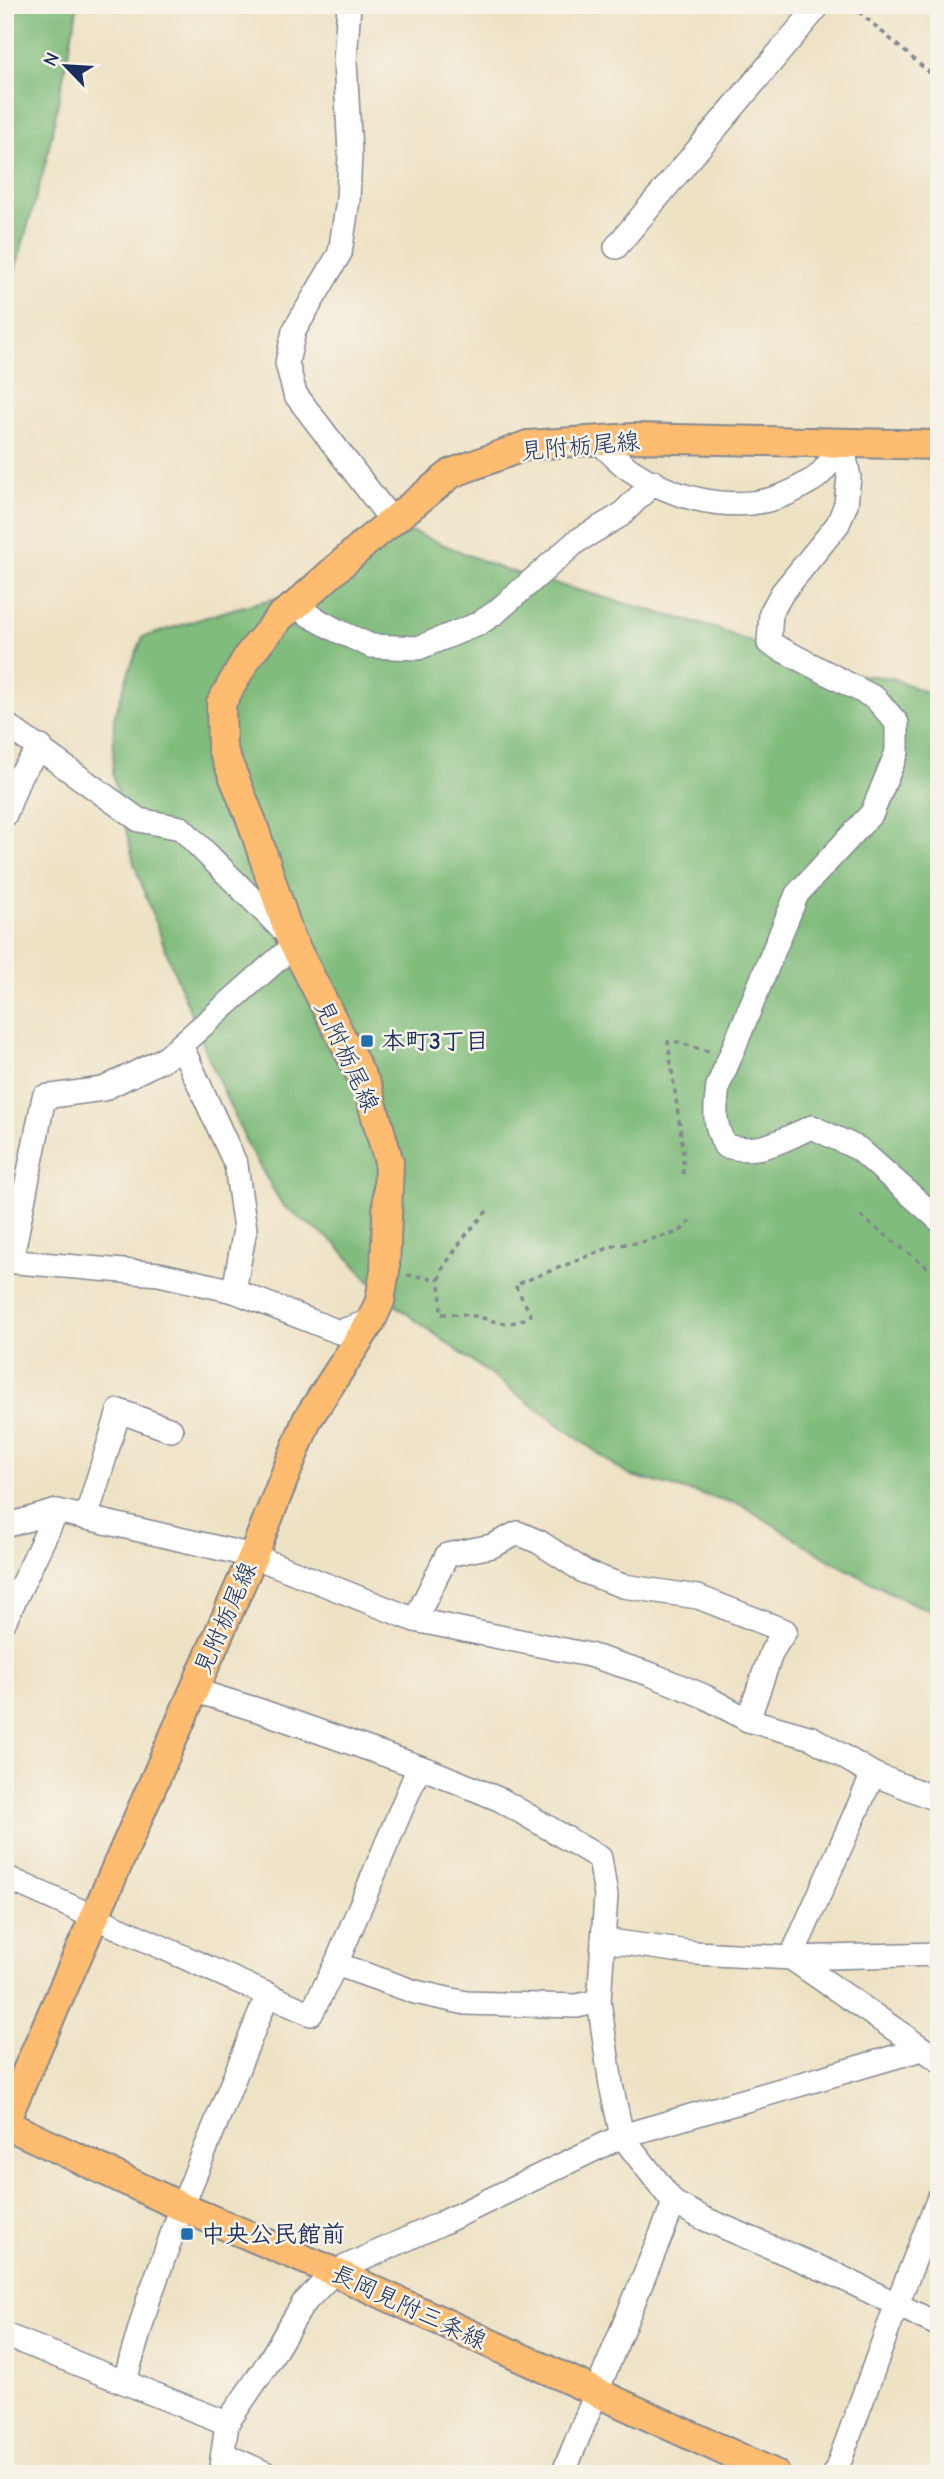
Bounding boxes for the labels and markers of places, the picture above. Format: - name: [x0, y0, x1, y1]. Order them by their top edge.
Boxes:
- place label: 本町3丁目: [381, 1027, 489, 1055]
- marker: 本町3丁目: [359, 1033, 375, 1049]
- place label: 中央公民館前: [201, 2220, 345, 2248]
- marker: 中央公民館前: [179, 2226, 195, 2242]

